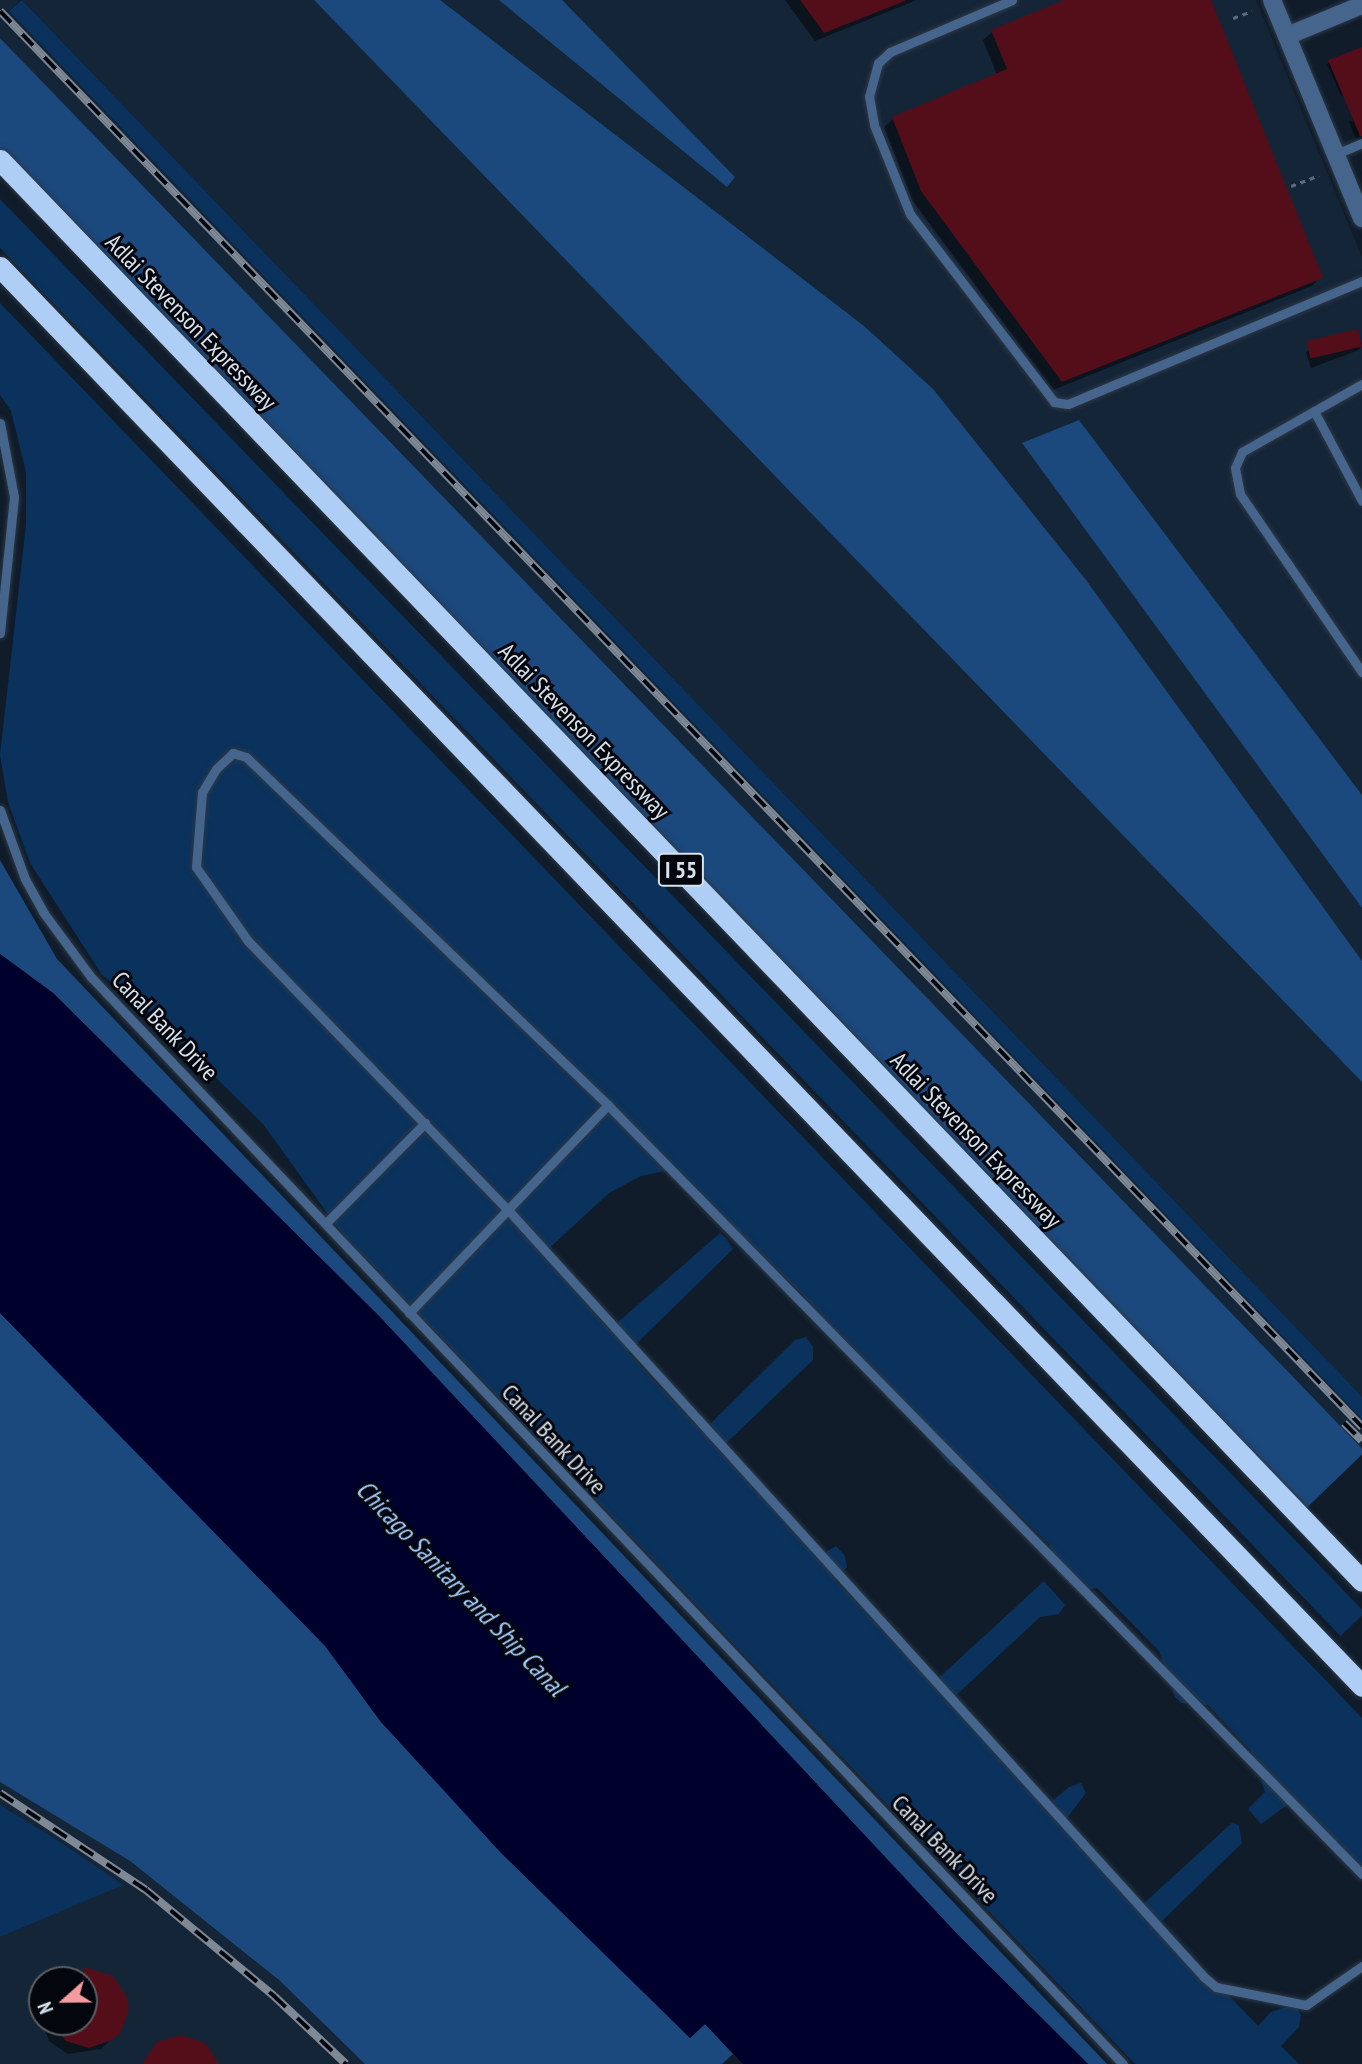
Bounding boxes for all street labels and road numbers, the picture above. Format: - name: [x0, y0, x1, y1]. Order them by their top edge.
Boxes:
- street label: Adlai Stevenson Expressway: [100, 228, 282, 416]
- street label: Adlai Stevenson Expressway: [493, 637, 675, 825]
- road number: I 55: [656, 850, 706, 890]
- street label: Canal Bank Drive: [106, 965, 224, 1087]
- street label: Adlai Stevenson Expressway: [885, 1046, 1067, 1234]
- street label: Canal Bank Drive: [496, 1378, 612, 1500]
- street label: Canal Bank Drive: [886, 1788, 1004, 1910]

